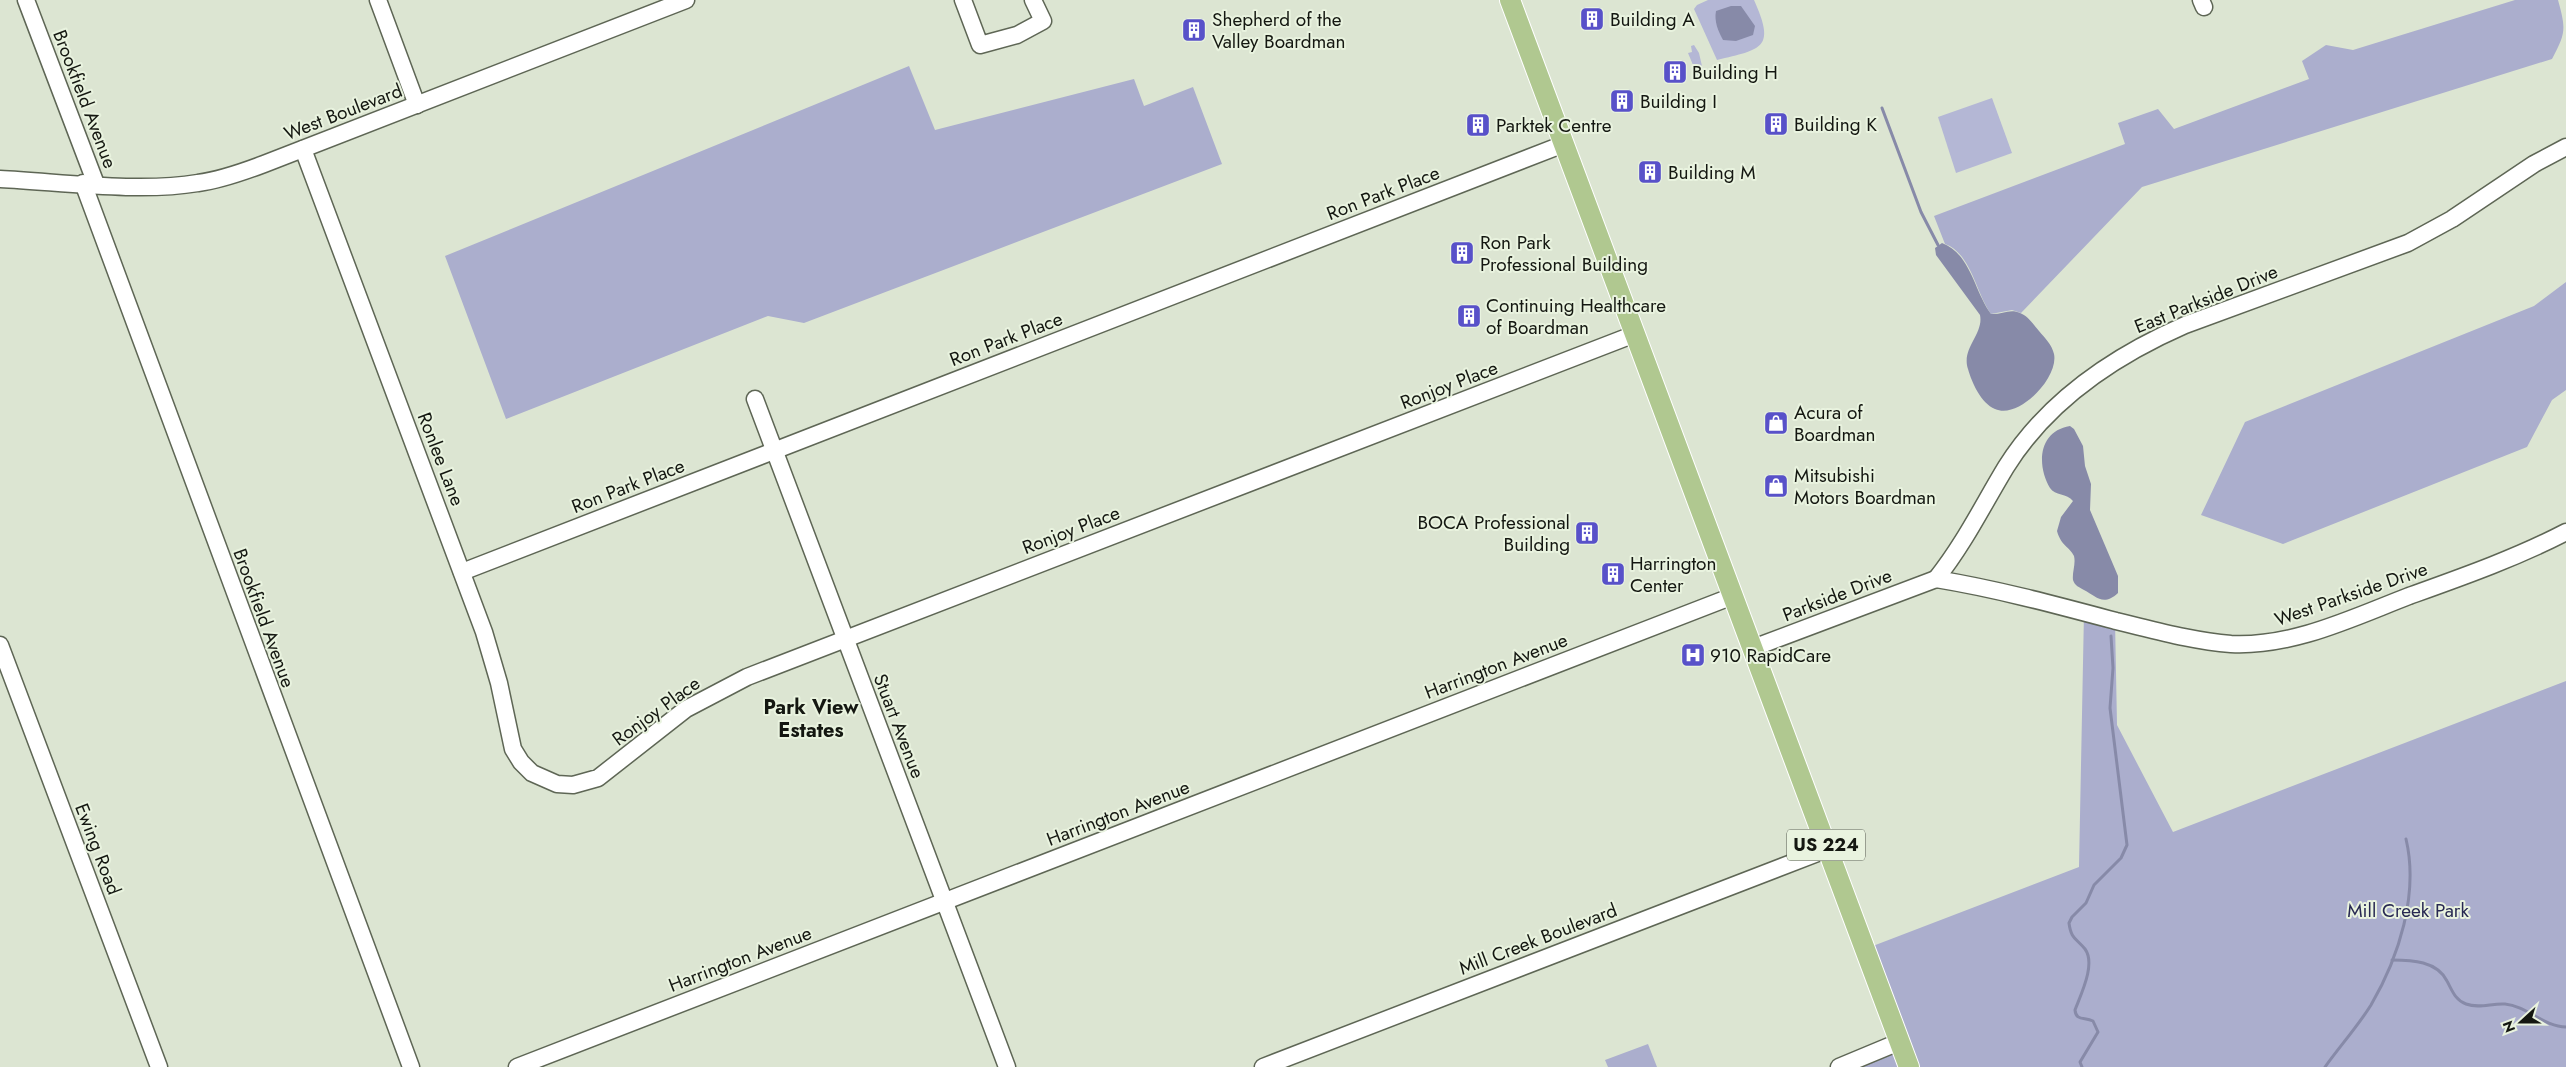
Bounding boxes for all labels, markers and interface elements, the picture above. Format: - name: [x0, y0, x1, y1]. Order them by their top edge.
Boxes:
- place label: Shepherd of the Valley Boardman: [1212, 6, 1345, 55]
- building icon: Building A: [1579, 6, 1605, 32]
- place label: Building A: [1610, 6, 1695, 33]
- building icon: Shepherd of the Valley Boardman: [1181, 17, 1207, 43]
- street label: Brookfield Avenue: [46, 26, 124, 172]
- building icon: Building H: [1662, 59, 1688, 85]
- place label: Building H: [1692, 59, 1778, 86]
- street label: West Boulevard: [280, 77, 406, 147]
- building icon: Building I: [1609, 88, 1635, 114]
- place label: Building I: [1640, 88, 1717, 115]
- building icon: Building K: [1763, 111, 1789, 137]
- place label: Building K: [1794, 111, 1877, 138]
- building icon: Parktek Centre: [1465, 112, 1491, 138]
- place label: Parktek Centre: [1496, 112, 1612, 139]
- street label: Ron Park Place: [1323, 159, 1444, 227]
- building icon: Building M: [1637, 159, 1663, 185]
- place label: Building M: [1668, 159, 1756, 186]
- place label: Ron Park Professional Building: [1480, 229, 1648, 278]
- building icon: Ron Park Professional Building: [1449, 240, 1475, 266]
- street label: East Parkside Drive: [2130, 258, 2282, 340]
- place label: Continuing Healthcare of Boardman: [1486, 292, 1666, 341]
- building icon: Continuing Healthcare of Boardman: [1456, 303, 1482, 329]
- street label: Ron Park Place: [946, 305, 1067, 373]
- street label: Ronjoy Place: [1396, 354, 1502, 416]
- place label: Acura of Boardman: [1794, 399, 1875, 448]
- street label: Ronlee Lane: [411, 408, 471, 510]
- shop icon: Acura of Boardman: [1763, 410, 1789, 436]
- street label: Ron Park Place: [568, 452, 689, 520]
- place label: Mitsubishi Motors Boardman: [1794, 462, 1936, 511]
- shop icon: Mitsubishi Motors Boardman: [1763, 473, 1789, 499]
- street label: Ronjoy Place: [1018, 499, 1124, 561]
- place label: BOCA Professional Building: [1417, 509, 1570, 558]
- building icon: BOCA Professional Building: [1574, 520, 1600, 546]
- street label: Brookfield Avenue: [226, 545, 302, 692]
- place label: Harrington Center: [1630, 550, 1716, 599]
- street label: West Parkside Drive: [2271, 555, 2431, 633]
- building icon: Harrington Center: [1600, 561, 1626, 587]
- street label: Parkside Drive: [1778, 562, 1896, 628]
- street label: Harrington Avenue: [1421, 626, 1572, 706]
- hospital icon: 910 RapidCare: [1680, 642, 1706, 668]
- place label: 910 RapidCare: [1710, 642, 1831, 669]
- street label: Ronjoy Place: [607, 670, 706, 752]
- street label: Stuart Avenue: [867, 670, 931, 782]
- district label: Park View Estates: [764, 693, 859, 745]
- street label: Harrington Avenue: [1043, 773, 1194, 853]
- street label: Ewing Road: [68, 799, 128, 899]
- road number: US 224: [1787, 830, 1865, 860]
- street label: Mill Creek Boulevard: [1455, 896, 1621, 982]
- park label: Mill Creek Park: [2347, 897, 2469, 924]
- street label: Harrington Avenue: [665, 919, 816, 999]
- north arrow: [2496, 997, 2546, 1047]
- text: N: [2498, 1018, 2520, 1035]

